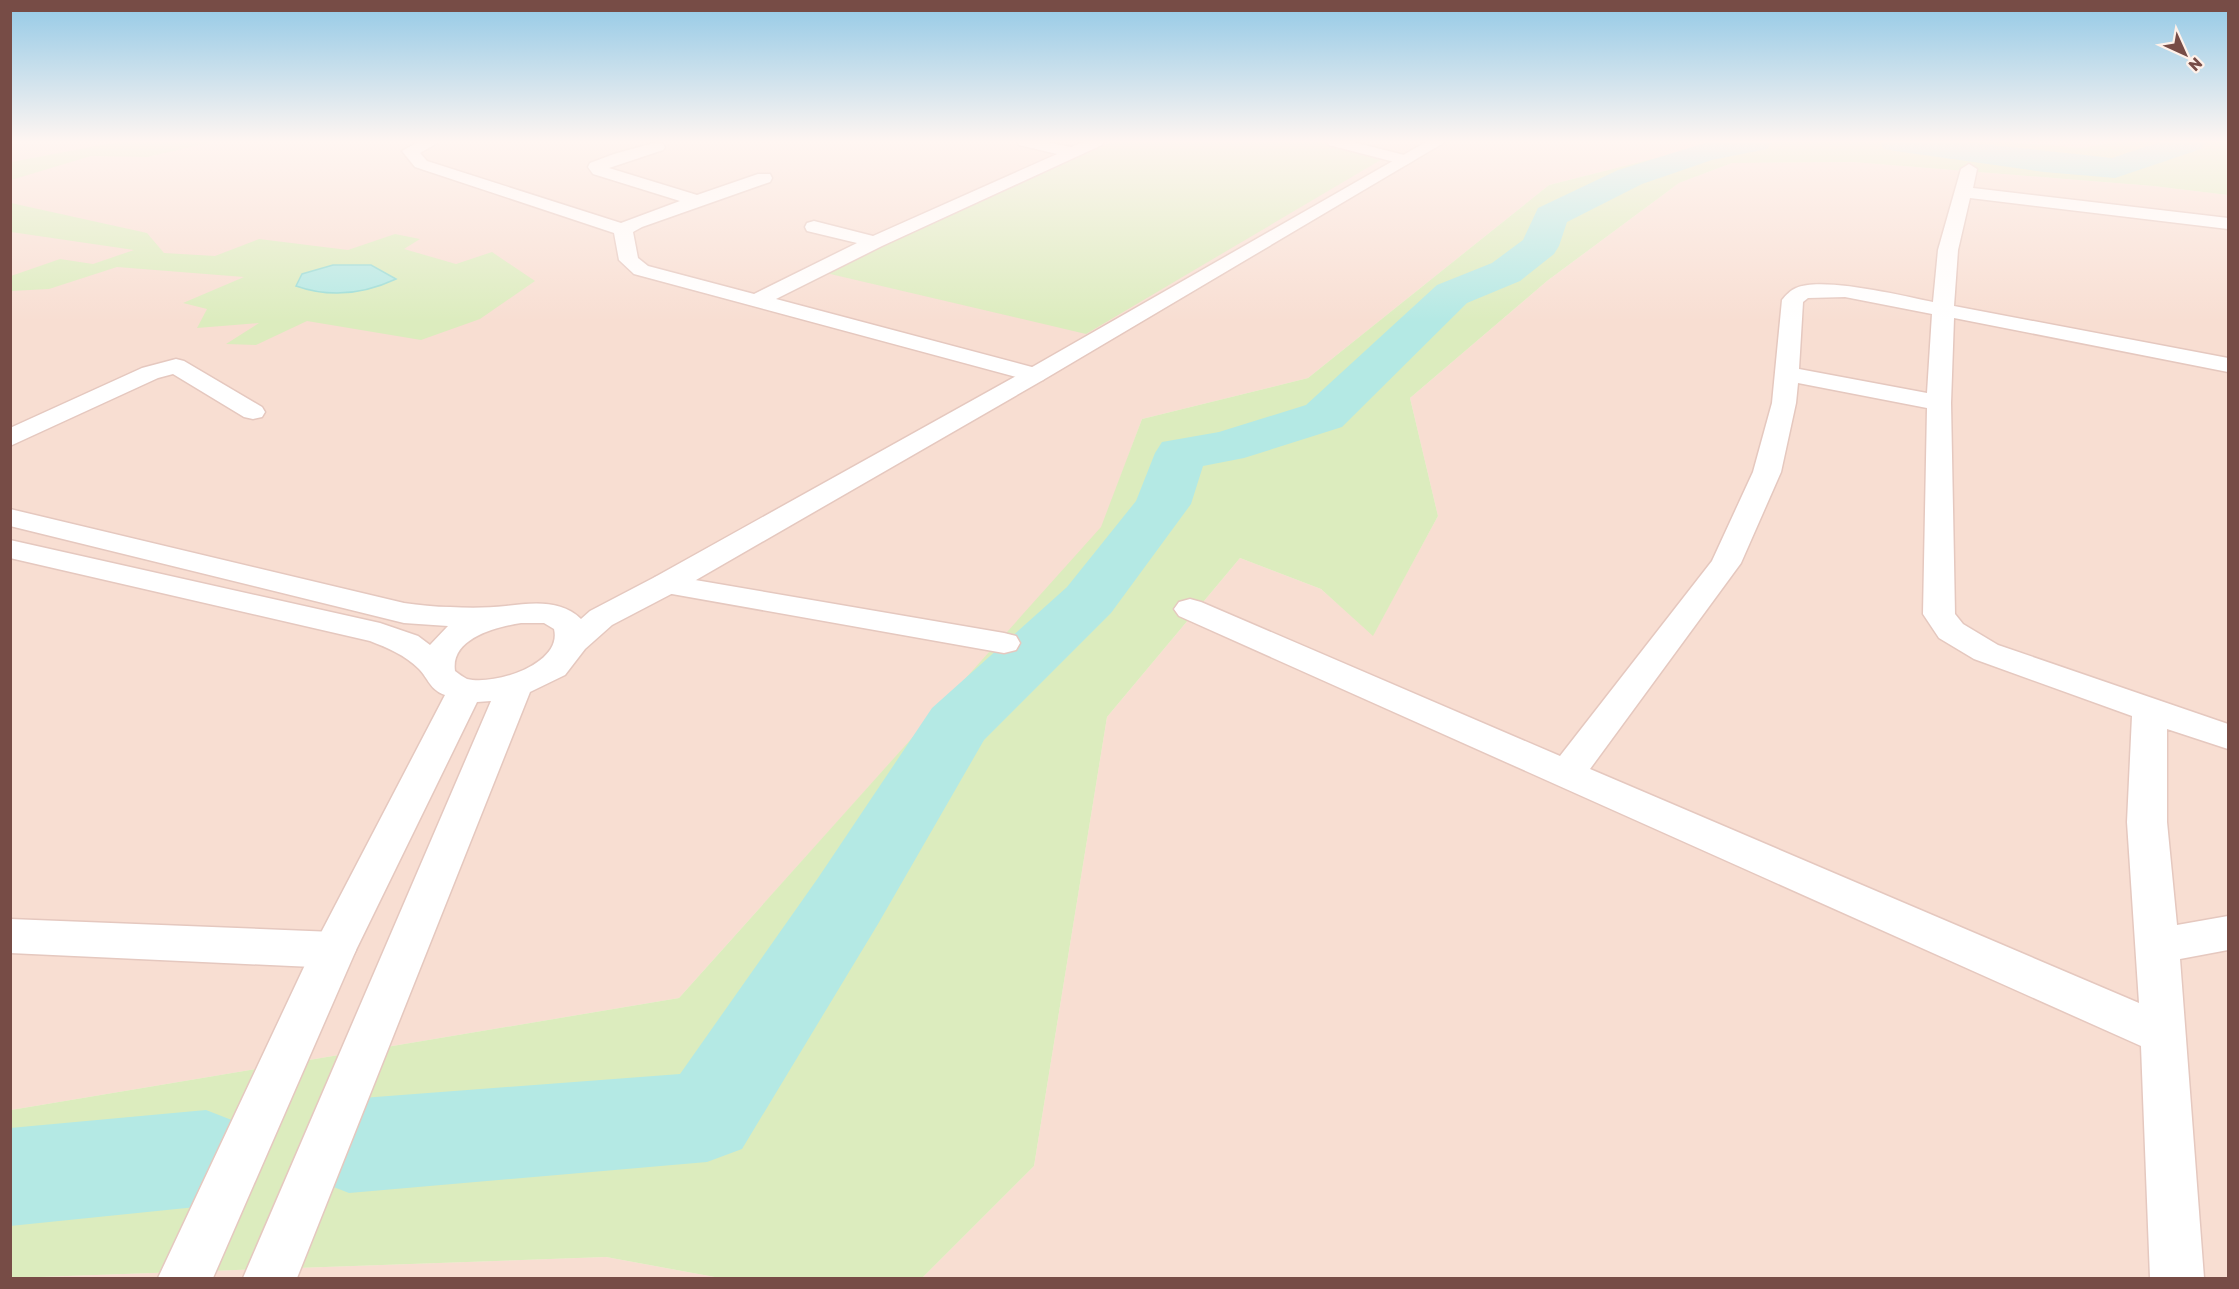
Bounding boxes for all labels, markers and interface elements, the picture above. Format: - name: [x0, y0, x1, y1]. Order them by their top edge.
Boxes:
- north arrow: [2155, 24, 2215, 84]
- text: N: [2184, 53, 2206, 75]

